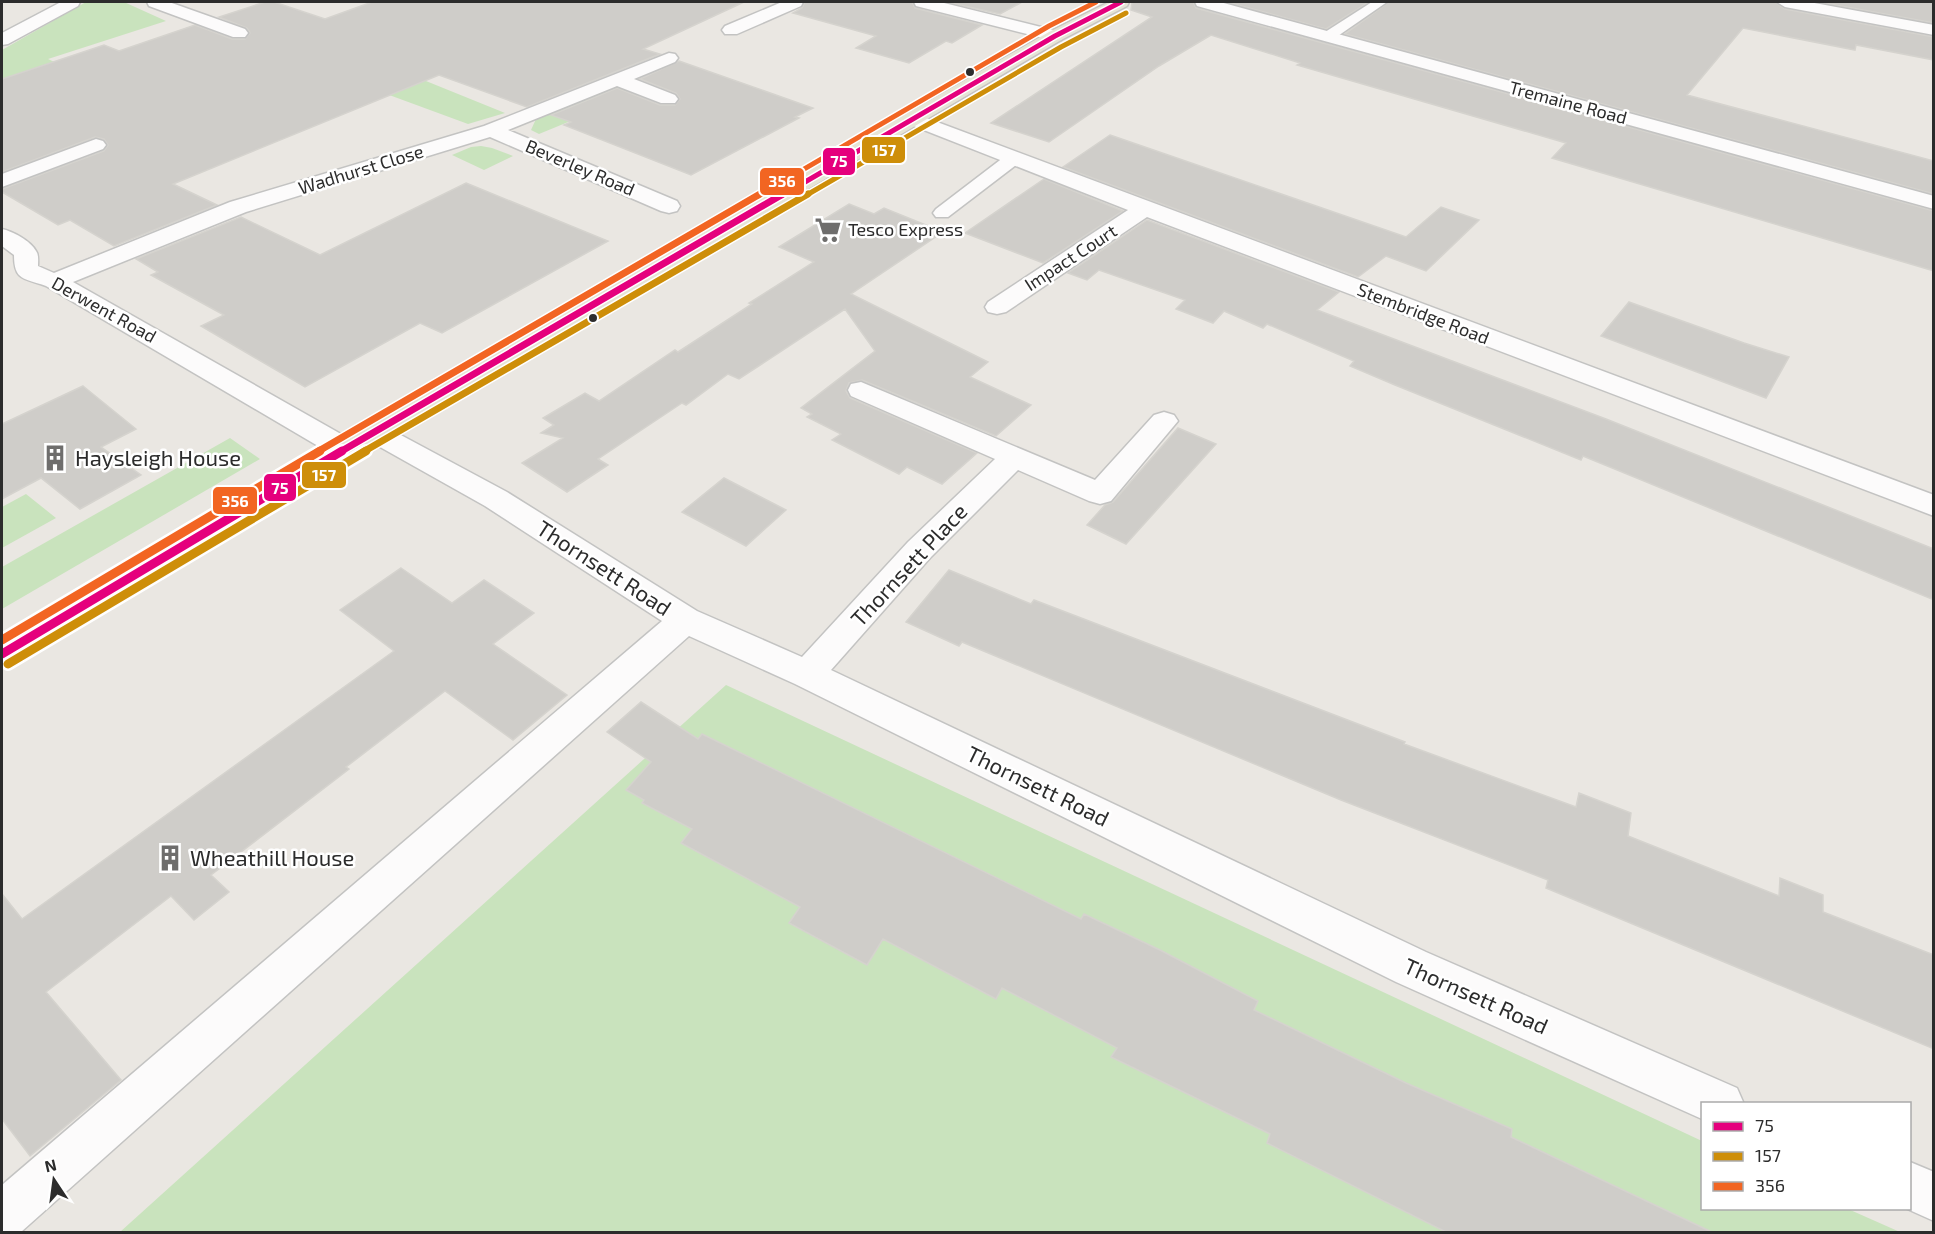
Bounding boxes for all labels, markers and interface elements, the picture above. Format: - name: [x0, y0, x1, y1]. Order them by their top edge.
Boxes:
- unlabelled marker: [964, 66, 976, 78]
- street label: Tremaine Road: [1507, 76, 1630, 128]
- street label: Beverley Road: [522, 134, 638, 200]
- line badge: 157: [861, 136, 906, 164]
- street label: Wadhurst Close: [296, 140, 426, 199]
- text: 157: [872, 140, 897, 159]
- line badge: 75: [822, 147, 856, 176]
- text: 75: [830, 151, 848, 170]
- line badge: 356: [759, 167, 805, 196]
- text: 356: [768, 171, 796, 190]
- supermarket icon: Tesco Express: [813, 215, 843, 245]
- place label: Tesco Express: [848, 218, 963, 240]
- street label: Impact Court: [1020, 219, 1121, 295]
- street label: Derwent Road: [48, 271, 161, 347]
- street label: Stembridge Road: [1354, 278, 1492, 348]
- unlabelled marker: [587, 312, 599, 324]
- building icon: Haysleigh House: [40, 443, 70, 473]
- place label: Haysleigh House: [75, 444, 241, 470]
- line badge: 157: [301, 461, 347, 489]
- text: 157: [312, 465, 337, 484]
- line badge: 75: [263, 473, 297, 502]
- text: 75: [271, 478, 289, 497]
- line badge: 356: [212, 486, 258, 515]
- text: 356: [221, 491, 249, 510]
- street label: Thornsett Place: [845, 498, 972, 631]
- street label: Thornsett Road: [532, 514, 677, 620]
- street label: Thornsett Road: [963, 739, 1114, 831]
- building icon: Wheathill House: [155, 843, 185, 873]
- place label: Wheathill House: [190, 844, 354, 870]
- street label: Thornsett Road: [1400, 952, 1552, 1038]
- legend: [1701, 1102, 1911, 1210]
- text: 75: [1755, 1114, 1774, 1136]
- text: 157: [1755, 1144, 1781, 1166]
- north arrow: [24, 1150, 84, 1210]
- text: N: [43, 1154, 58, 1175]
- text: 356: [1755, 1174, 1785, 1196]

